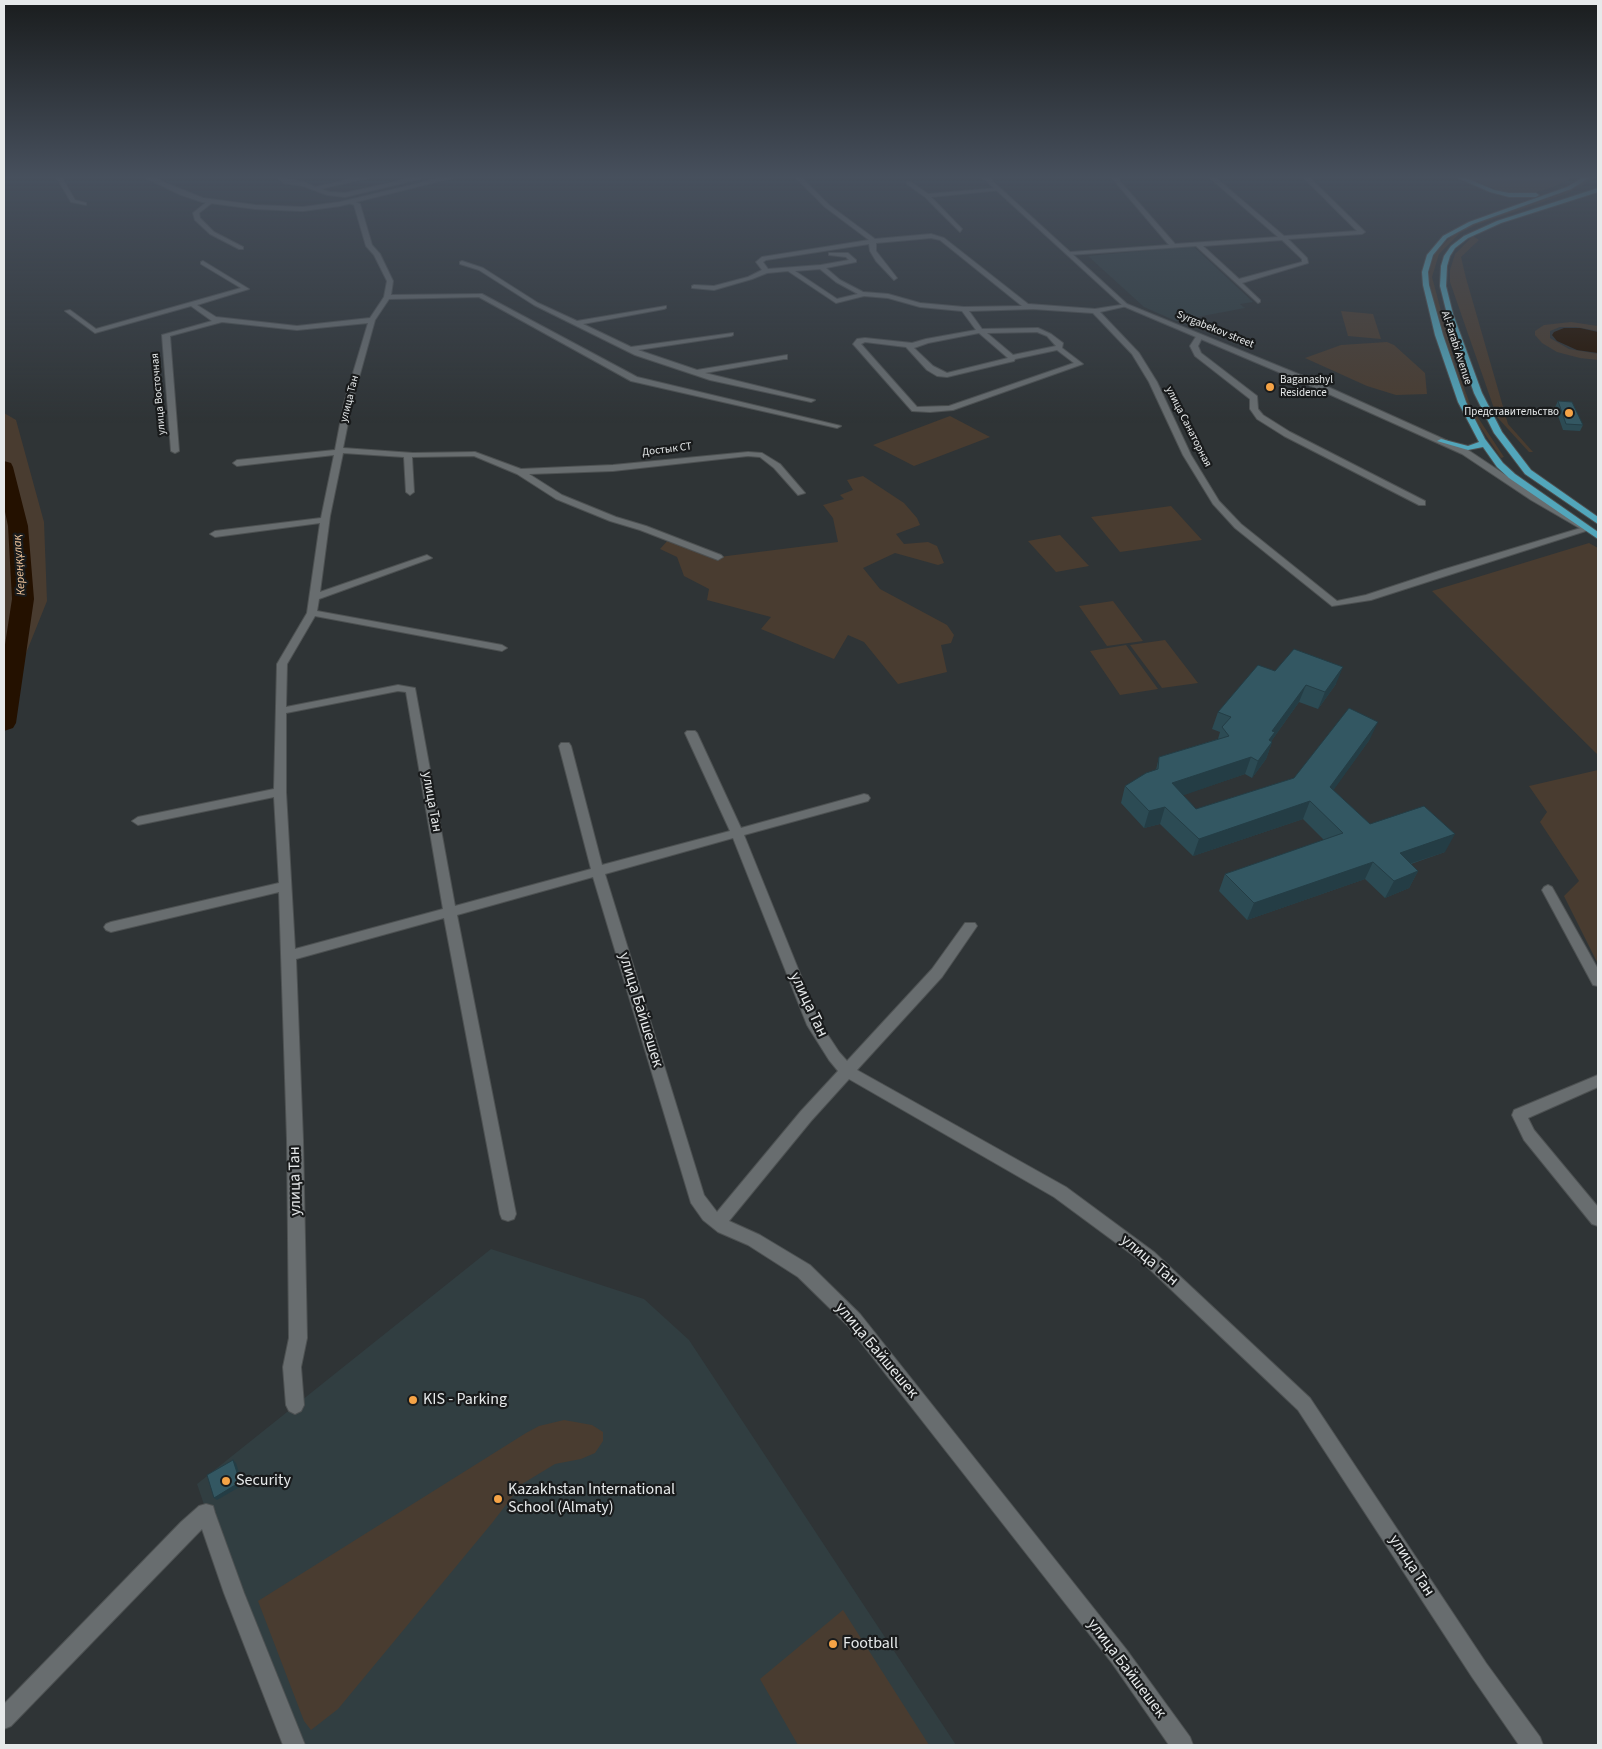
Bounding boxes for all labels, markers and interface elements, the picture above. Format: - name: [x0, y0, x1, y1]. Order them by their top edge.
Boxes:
- street label: Syrgabekov street: [1175, 309, 1255, 351]
- street label: Al-Farabi Avenue: [1438, 309, 1474, 387]
- street label: улица Восточная: [149, 352, 169, 436]
- street label: улица Тан: [338, 374, 362, 424]
- place label: Baganashyl Residence: [1280, 374, 1333, 400]
- marker: Baganashyl Residence: [1264, 381, 1276, 393]
- street label: улица Санаторная: [1162, 384, 1214, 470]
- place label: Представительство: [1464, 406, 1559, 420]
- marker: Представительство: [1563, 407, 1575, 419]
- street label: Достык СТ: [641, 440, 693, 460]
- water label: Кереңқұлақ: [11, 534, 29, 596]
- street label: улица Тан: [417, 771, 445, 833]
- street label: улица Байшешек: [613, 950, 667, 1070]
- street label: улица Тан: [785, 969, 831, 1041]
- street label: улица Тан: [286, 1146, 306, 1216]
- street label: улица Тан: [1116, 1231, 1182, 1291]
- street label: улица Байшешек: [830, 1299, 922, 1403]
- place label: KIS - Parking: [423, 1390, 507, 1410]
- marker: KIS - Parking: [407, 1394, 419, 1406]
- place label: Security: [236, 1471, 291, 1491]
- marker: Security: [220, 1475, 232, 1487]
- place label: Kazakhstan International School (Almaty): [508, 1480, 675, 1518]
- marker: Kazakhstan International School (Almaty): [492, 1493, 504, 1505]
- street label: улица Тан: [1384, 1532, 1438, 1600]
- street label: улица Байшешек: [1082, 1616, 1170, 1722]
- place label: Football: [843, 1634, 898, 1654]
- marker: Football: [827, 1638, 839, 1650]

